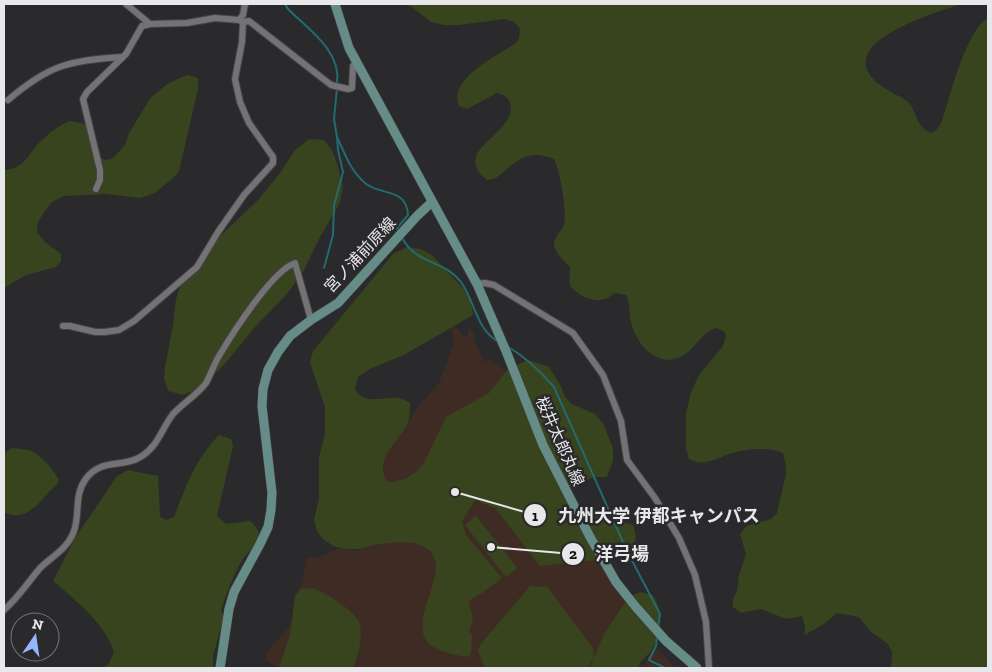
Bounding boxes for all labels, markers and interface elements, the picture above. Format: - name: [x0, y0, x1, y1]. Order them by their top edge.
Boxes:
- street label: 宮ノ浦前原線: [320, 213, 400, 297]
- street label: 桜井太郎丸線: [532, 393, 588, 489]
- callout: 九州大学 伊都キャンパス: [523, 499, 769, 532]
- text: 九州大学 伊都キャンパス: [558, 505, 760, 527]
- text: 1: [532, 507, 538, 525]
- callout: 洋弓場: [560, 537, 659, 570]
- text: 洋弓場: [595, 543, 649, 565]
- text: 2: [569, 545, 577, 563]
- north arrow: [10, 612, 60, 662]
- text: N: [31, 615, 45, 634]

